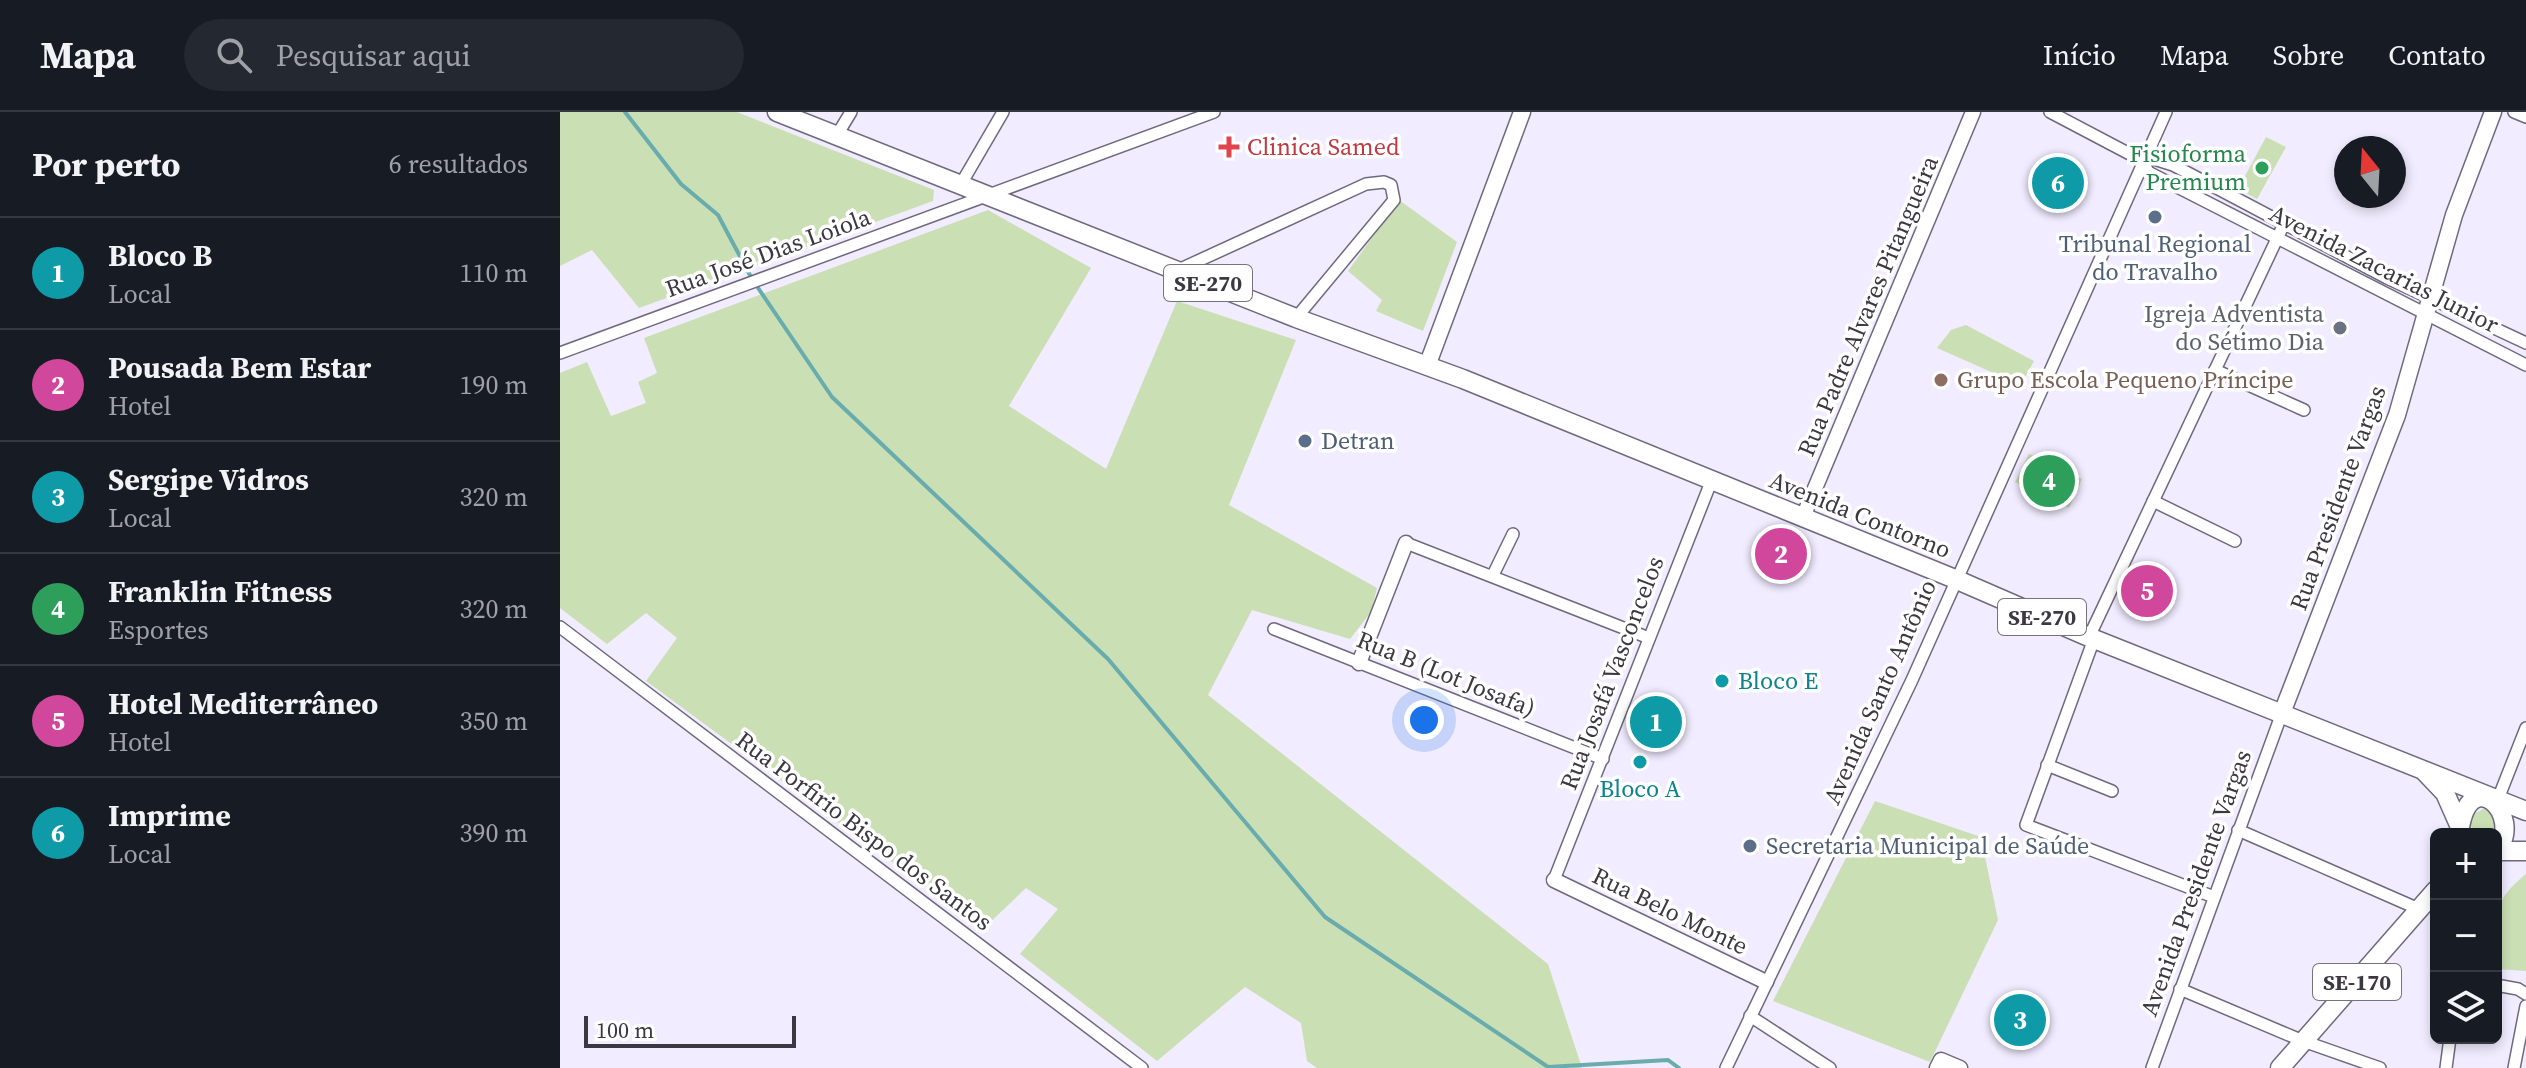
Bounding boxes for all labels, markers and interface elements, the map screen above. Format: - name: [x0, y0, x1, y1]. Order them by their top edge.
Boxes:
- search box: [184, 19, 744, 91]
- text: Mapa: [40, 29, 136, 81]
- icon: search: [212, 33, 256, 77]
- text: Pesquisar aqui: [276, 35, 471, 76]
- text: Início: [2043, 36, 2116, 74]
- text: Mapa: [2160, 36, 2229, 74]
- text: Sobre: [2273, 36, 2344, 74]
- text: Contato: [2388, 36, 2486, 74]
- place label: Clinica Samed: [1247, 130, 1400, 163]
- marker: Clinica Samed: [1218, 136, 1240, 158]
- north arrow: [2334, 136, 2406, 208]
- place label: Fisioforma Premium: [2129, 137, 2247, 198]
- text: Por perto: [32, 141, 180, 187]
- text: 6 resultados: [389, 146, 528, 182]
- street label: Rua Padre Alvares Pitangueira: [1789, 150, 1946, 461]
- pin: 6: [2032, 153, 2084, 213]
- marker: Fisioforma Premium: [2253, 159, 2271, 177]
- street label: Avenida Zacarias Junior: [2264, 196, 2505, 341]
- street label: Rua José Dias Loiola: [661, 200, 876, 305]
- marker: Tribunal Regional do Travalho: [2146, 208, 2164, 226]
- place label: Tribunal Regional do Travalho: [2059, 227, 2251, 288]
- text: Bloco B: [108, 235, 212, 276]
- text: 1: [51, 255, 65, 291]
- text: 110 m: [460, 255, 528, 291]
- road number: SE-270: [1164, 265, 1252, 301]
- text: Local: [108, 276, 171, 312]
- place label: Igreja Adventista do Sétimo Dia: [2144, 297, 2325, 358]
- marker: Igreja Adventista do Sétimo Dia: [2331, 319, 2349, 337]
- text: Pousada Bem Estar: [108, 347, 371, 388]
- place label: Grupo Escola Pequeno Príncipe: [1957, 363, 2293, 396]
- text: 2: [51, 367, 65, 403]
- text: 190 m: [460, 367, 528, 403]
- marker: Grupo Escola Pequeno Príncipe: [1932, 371, 1950, 389]
- street label: Rua Presidente Vargas: [2282, 381, 2394, 615]
- text: Hotel: [108, 388, 171, 424]
- place label: Detran: [1321, 424, 1395, 457]
- marker: Detran: [1296, 432, 1314, 450]
- pin: 4: [2023, 451, 2075, 511]
- text: Sergipe Vidros: [108, 459, 309, 500]
- street label: Avenida Contorno: [1765, 463, 1956, 566]
- text: 3: [51, 479, 65, 515]
- text: 320 m: [460, 479, 528, 515]
- text: Local: [108, 500, 171, 536]
- pin: 2: [1755, 524, 1807, 584]
- street label: Rua Josafá Vasconcelos: [1552, 551, 1671, 794]
- pin: 5: [2121, 561, 2173, 621]
- text: Franklin Fitness: [108, 571, 332, 612]
- street label: Avenida Santo Antônio: [1815, 574, 1944, 809]
- text: 4: [51, 591, 65, 627]
- text: 320 m: [460, 591, 528, 627]
- road number: SE-270: [1998, 599, 2086, 635]
- text: Esportes: [108, 612, 209, 648]
- street label: Rua B (Lot Josafa): [1352, 623, 1540, 724]
- place label: Bloco E: [1738, 664, 1818, 697]
- marker: Bloco E: [1713, 672, 1731, 690]
- text: Hotel Mediterrâneo: [108, 683, 378, 724]
- pin: 1: [1630, 692, 1682, 752]
- your location: [1404, 700, 1444, 740]
- text: 5: [51, 703, 65, 739]
- text: 350 m: [460, 703, 528, 739]
- street label: Rua Porfirio Bispo dos Santos: [729, 723, 999, 938]
- text: Hotel: [108, 724, 171, 760]
- street label: Avenida Presidente Vargas: [2132, 745, 2259, 1020]
- marker: Bloco A: [1631, 753, 1649, 771]
- place label: Bloco A: [1599, 772, 1681, 805]
- text: Imprime: [108, 795, 231, 836]
- text: 6: [51, 815, 65, 851]
- text: 390 m: [460, 815, 528, 851]
- map controls: [2430, 828, 2502, 1044]
- button: +: [2430, 828, 2502, 900]
- place label: Secretaria Municipal de Saúde: [1766, 829, 2089, 862]
- text: Local: [108, 836, 171, 872]
- marker: Secretaria Municipal de Saúde: [1741, 837, 1759, 855]
- street label: Rua Belo Monte: [1587, 859, 1753, 962]
- button: −: [2430, 900, 2502, 972]
- road number: SE-170: [2313, 964, 2401, 1000]
- button: layers: [2430, 972, 2502, 1044]
- pin: 3: [1994, 990, 2046, 1050]
- scale bar: [584, 1012, 796, 1048]
- text: 100 m: [596, 1015, 654, 1045]

